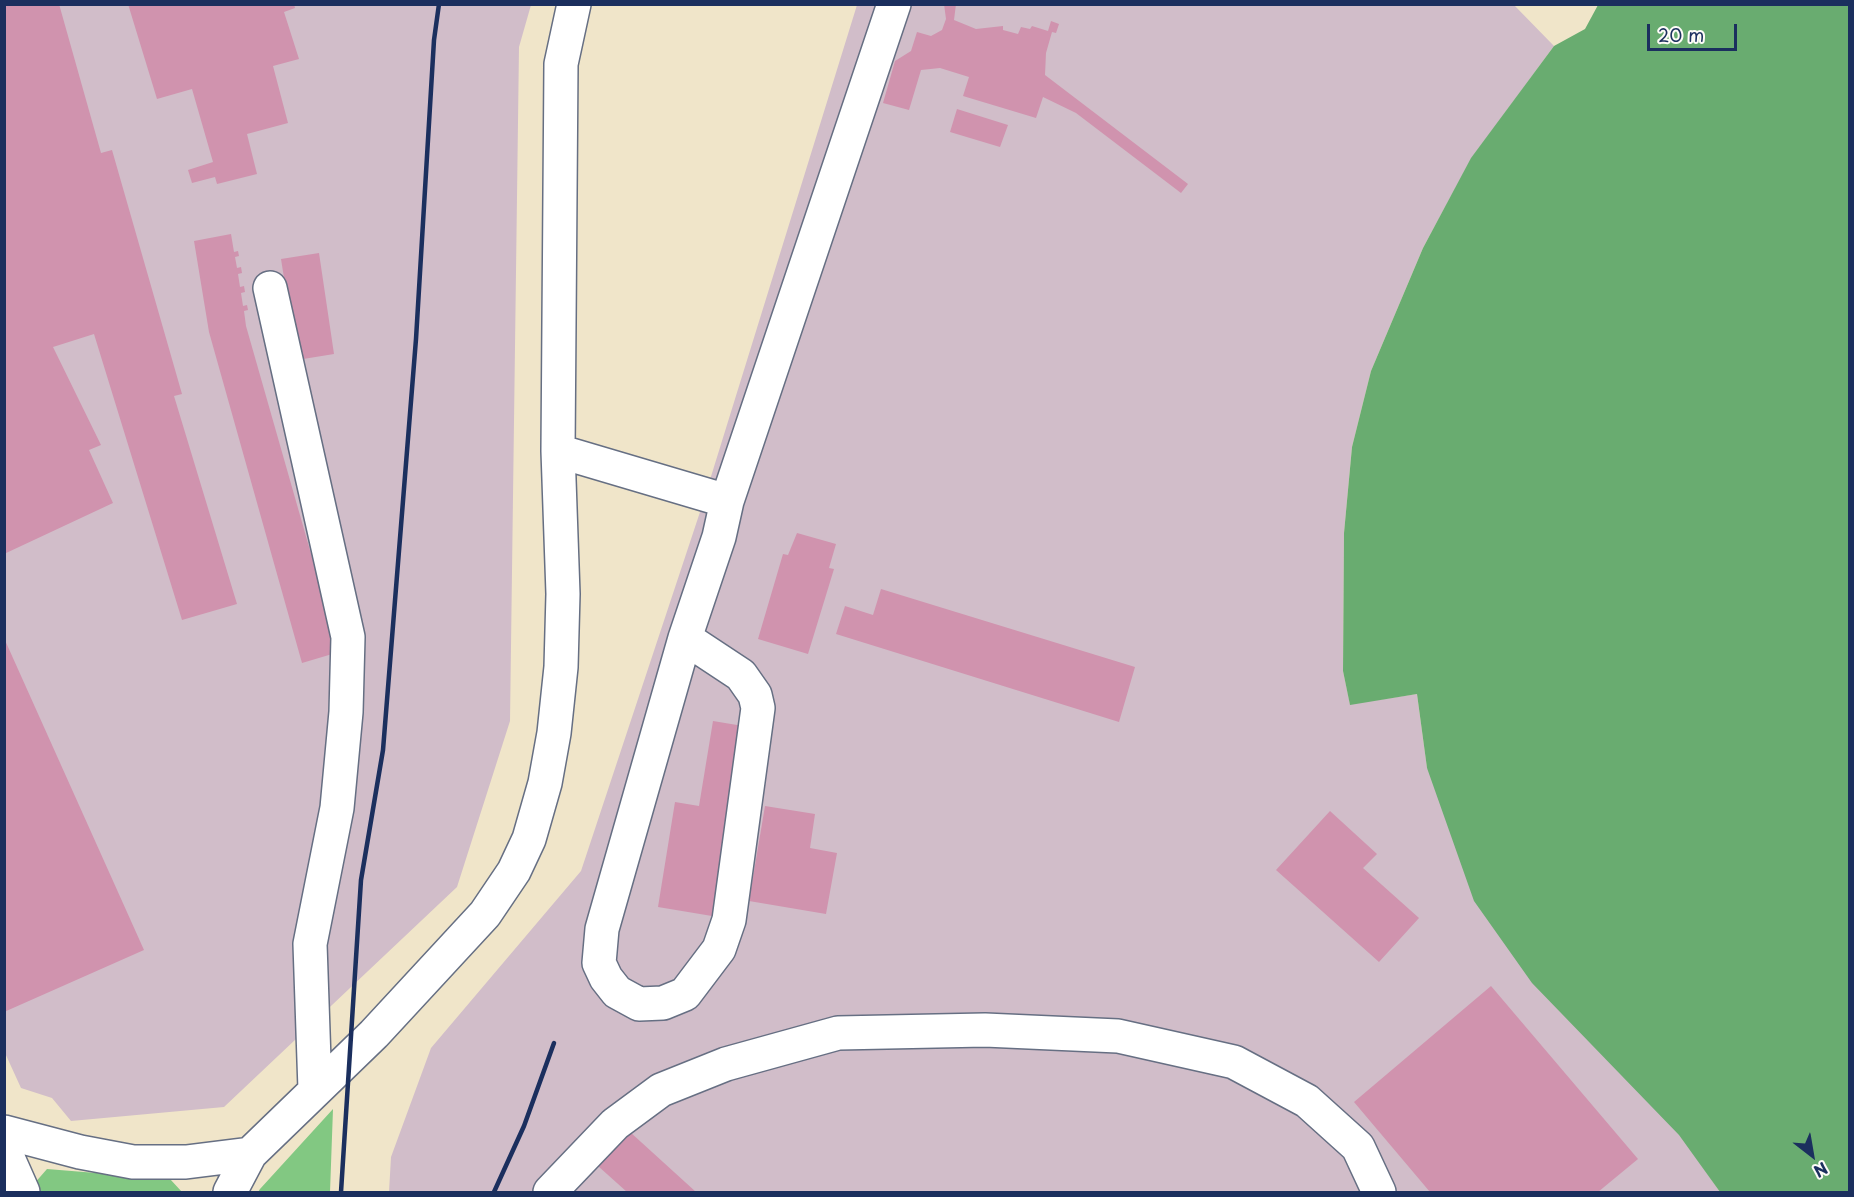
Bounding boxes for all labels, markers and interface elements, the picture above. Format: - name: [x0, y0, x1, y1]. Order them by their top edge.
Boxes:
- scale bar: [1650, 12, 1740, 50]
- text: 20 m: [1658, 21, 1704, 48]
- north arrow: [1782, 1125, 1842, 1185]
- text: N: [1810, 1157, 1833, 1184]

